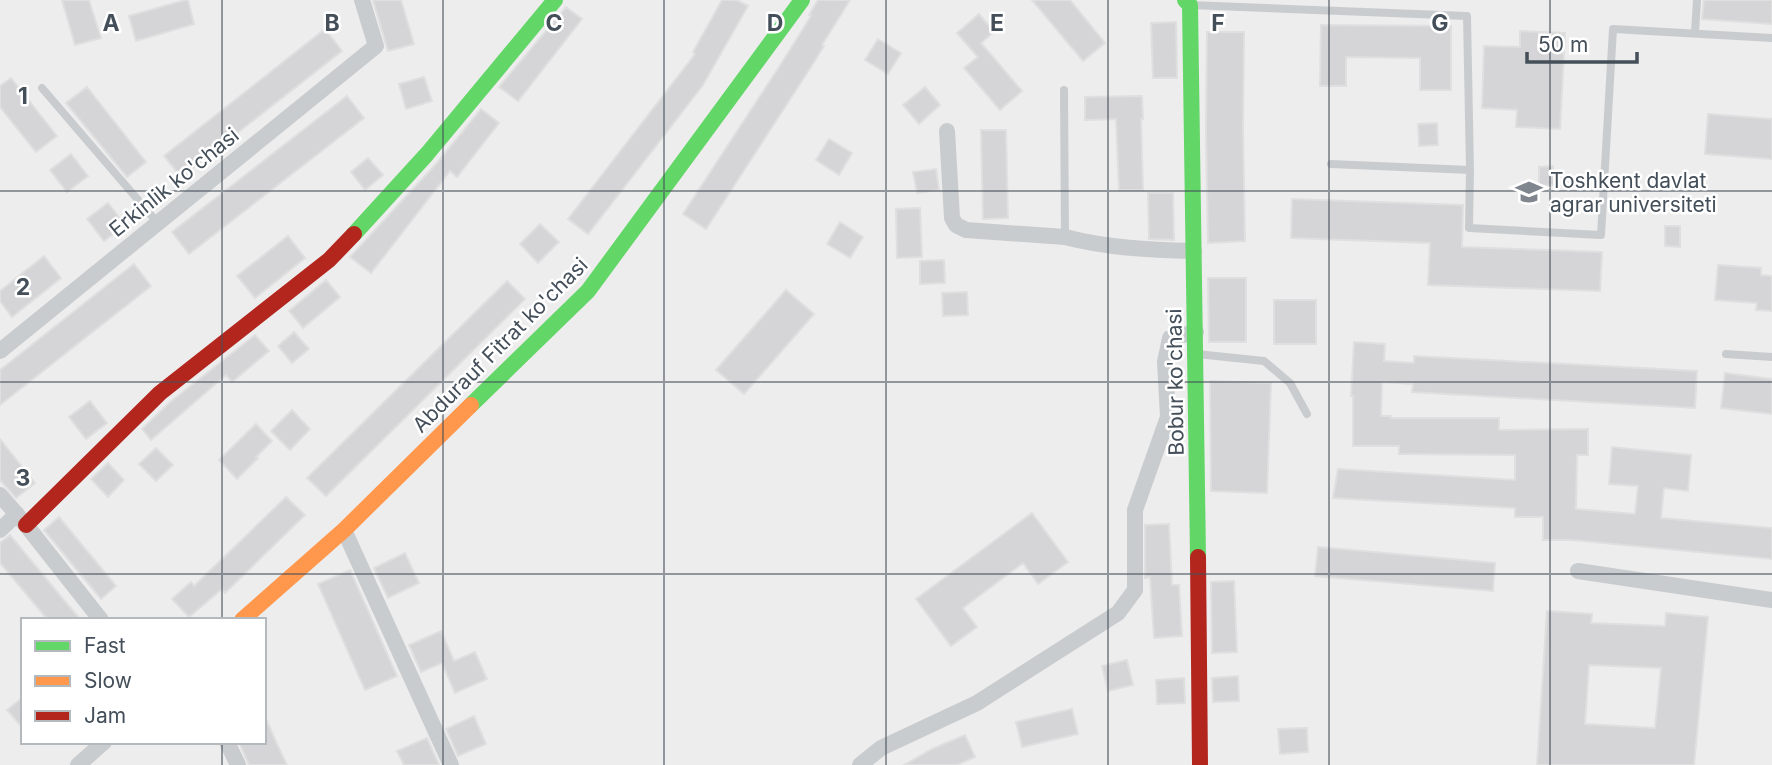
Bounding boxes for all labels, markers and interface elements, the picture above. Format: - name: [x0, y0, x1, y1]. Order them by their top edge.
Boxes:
- text: A: [102, 9, 120, 37]
- text: B: [324, 9, 340, 37]
- text: C: [545, 9, 563, 37]
- text: D: [767, 9, 783, 37]
- text: E: [990, 9, 1004, 37]
- text: F: [1211, 9, 1225, 37]
- text: G: [1431, 9, 1449, 37]
- scale bar: [1527, 21, 1637, 65]
- text: 50 m: [1538, 32, 1588, 57]
- text: 1: [18, 82, 28, 110]
- street label: Erkinlik ko'chasi: [104, 122, 244, 242]
- place label: Toshkent davlat agrar universiteti: [1550, 168, 1717, 217]
- school or university icon: Toshkent davlat agrar universiteti: [1514, 177, 1544, 207]
- street label: Abdurauf Fitrat ko'chasi: [407, 252, 593, 438]
- text: 2: [16, 273, 30, 301]
- street label: Bobur ko'chasi: [1161, 308, 1189, 456]
- text: 3: [16, 464, 30, 492]
- legend: [21, 618, 266, 744]
- text: Fast: [84, 633, 126, 658]
- text: Slow: [84, 668, 132, 693]
- text: Jam: [84, 703, 126, 728]

